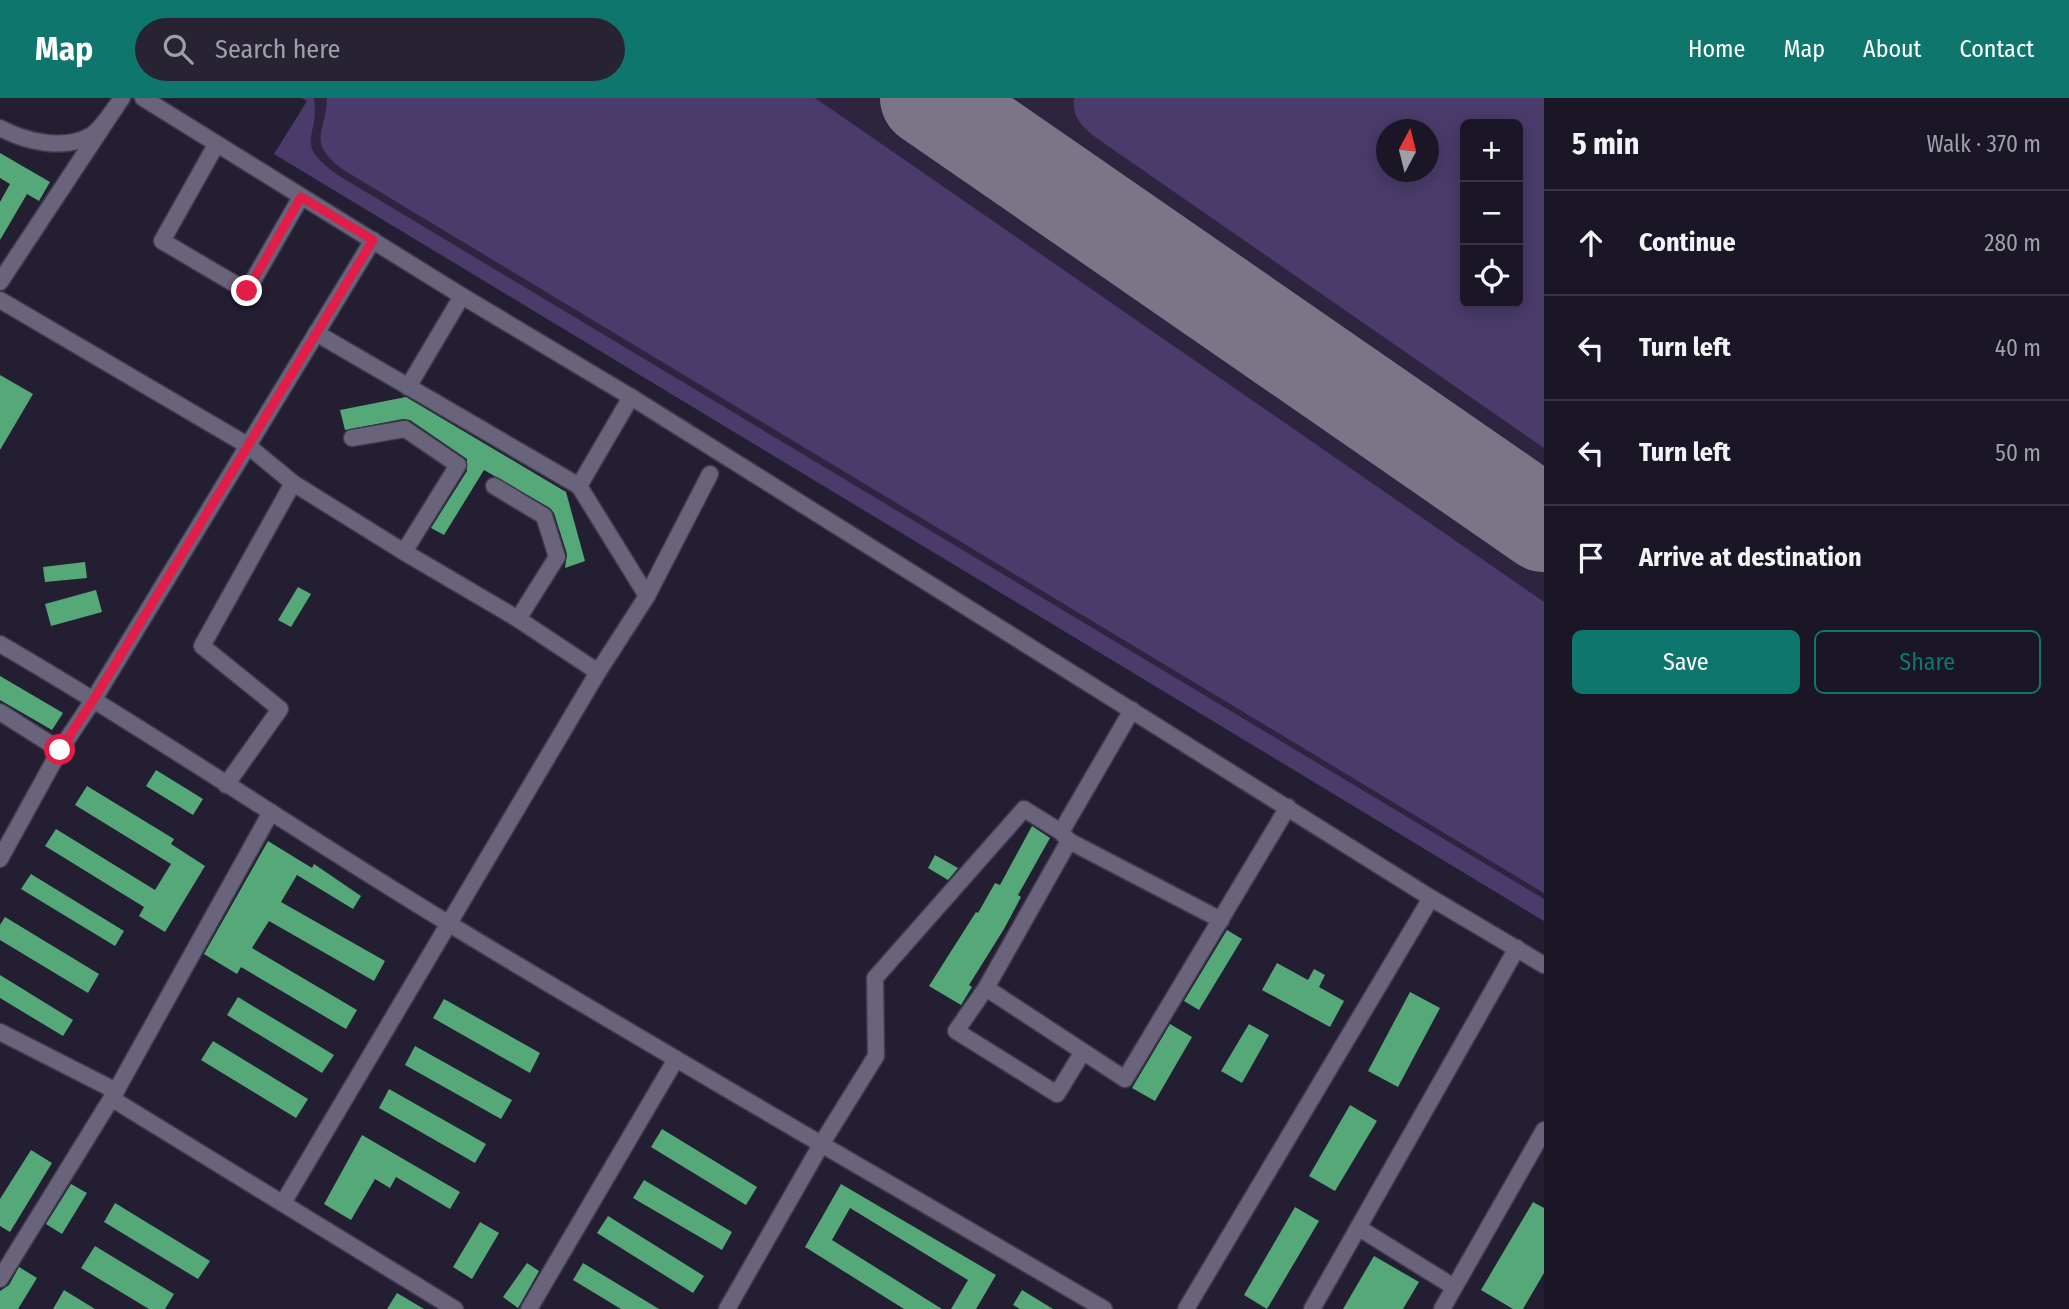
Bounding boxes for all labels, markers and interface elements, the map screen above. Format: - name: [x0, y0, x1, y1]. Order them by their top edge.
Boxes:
- search box: [135, 18, 625, 81]
- text: Map: [35, 29, 93, 69]
- icon: search: [159, 30, 197, 68]
- text: Search here: [215, 34, 340, 65]
- text: Home: [1688, 35, 1745, 63]
- text: Map: [1783, 35, 1825, 63]
- text: About: [1863, 35, 1921, 63]
- text: Contact: [1959, 35, 2034, 63]
- north arrow: [1376, 119, 1439, 182]
- map controls: [1460, 119, 1523, 308]
- button: +: [1460, 119, 1523, 182]
- text: 5 min: [1572, 126, 1639, 162]
- text: Walk · 370 m: [1927, 130, 2041, 158]
- button: −: [1460, 182, 1523, 245]
- icon: ahead: [1572, 224, 1610, 262]
- text: Continue: [1639, 227, 1736, 258]
- text: 280 m: [1984, 229, 2041, 257]
- button: locate: [1460, 245, 1523, 308]
- route end: [231, 275, 262, 306]
- icon: left: [1572, 329, 1610, 367]
- text: Turn left: [1639, 332, 1731, 363]
- text: 40 m: [1995, 334, 2041, 362]
- icon: left: [1572, 434, 1610, 472]
- text: Turn left: [1639, 437, 1731, 468]
- text: 50 m: [1995, 439, 2041, 467]
- icon: arrive: [1572, 539, 1610, 577]
- text: Arrive at destination: [1639, 542, 1862, 573]
- button: Save: [1572, 630, 1800, 694]
- button: Share: [1814, 630, 2041, 694]
- route start: [44, 734, 75, 765]

